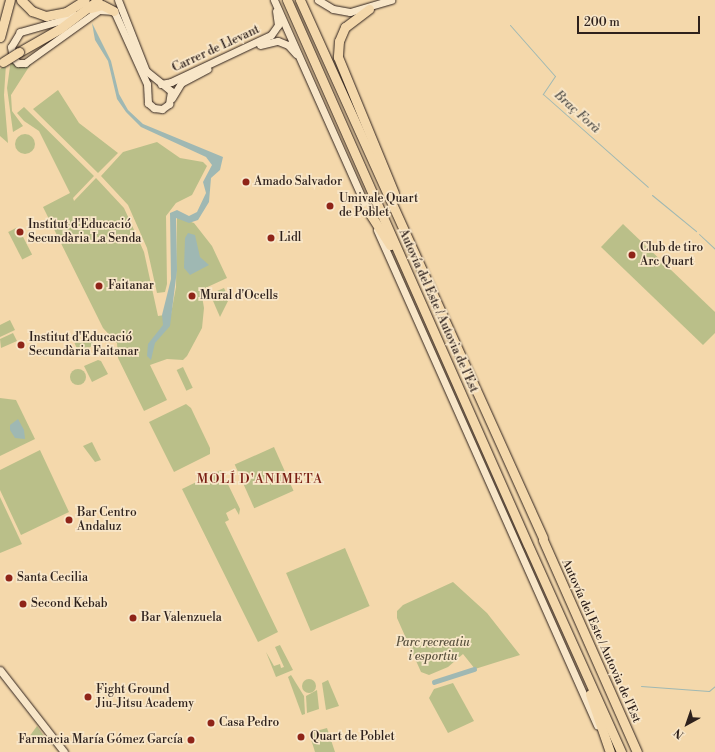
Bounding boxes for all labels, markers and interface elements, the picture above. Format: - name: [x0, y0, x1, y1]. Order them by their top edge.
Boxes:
- scale bar: [579, 8, 702, 34]
- text: 200 m: [584, 15, 620, 30]
- street label: Carrer de Llevant: [170, 22, 262, 76]
- water label: Braç Forà: [551, 87, 603, 137]
- place label: Amado Salvador: [254, 175, 342, 189]
- marker: Amado Salvador: [241, 177, 251, 187]
- place label: Umivale Quart de Poblet: [339, 192, 418, 220]
- marker: Umivale Quart de Poblet: [324, 200, 336, 212]
- place label: Institut d'Educació Secundària La Senda: [28, 218, 141, 246]
- marker: Institut d'Educació Secundària La Senda: [15, 227, 25, 237]
- street label: Autovía del Este / Autovia de l'Est: [395, 227, 481, 395]
- place label: Lidl: [279, 231, 301, 245]
- marker: Lidl: [266, 233, 276, 243]
- place label: Club de tiro Arc Quart: [640, 241, 703, 269]
- marker: Club de tiro Arc Quart: [627, 250, 637, 260]
- place label: Faitanar: [108, 279, 154, 293]
- marker: Faitanar: [93, 280, 105, 292]
- place label: Mural d'Ocells: [200, 289, 278, 303]
- marker: Mural d'Ocells: [187, 291, 197, 301]
- place label: Institut d'Educació Secundària Faitanar: [29, 331, 139, 359]
- marker: Institut d'Educació Secundària Faitanar: [16, 340, 26, 350]
- district label: MOLÍ D'ANIMETA: [197, 471, 323, 487]
- place label: Bar Centro Andaluz: [77, 506, 137, 534]
- marker: Bar Centro Andaluz: [64, 515, 74, 525]
- street label: Autovía del Este / Autovia de l'Est: [558, 557, 644, 725]
- place label: Santa Cecilia: [17, 571, 88, 585]
- marker: Santa Cecilia: [4, 573, 14, 583]
- place label: Second Kebab: [31, 597, 108, 611]
- marker: Second Kebab: [18, 599, 28, 609]
- place label: Bar Valenzuela: [141, 611, 222, 625]
- marker: Bar Valenzuela: [128, 613, 138, 623]
- park label: Parc recreatiu i esportiu: [396, 636, 470, 664]
- place label: Fight Ground Jiu-Jitsu Academy: [96, 683, 194, 711]
- marker: Fight Ground Jiu-Jitsu Academy: [83, 692, 93, 702]
- north arrow: [667, 704, 707, 744]
- place label: Casa Pedro: [219, 716, 279, 730]
- marker: Casa Pedro: [206, 718, 216, 728]
- text: N: [671, 725, 687, 741]
- place label: Quart de Poblet: [310, 730, 395, 744]
- marker: Quart de Poblet: [295, 731, 307, 743]
- place label: Farmacia María Gómez García: [18, 733, 183, 747]
- marker: Farmacia María Gómez García: [186, 735, 196, 745]

